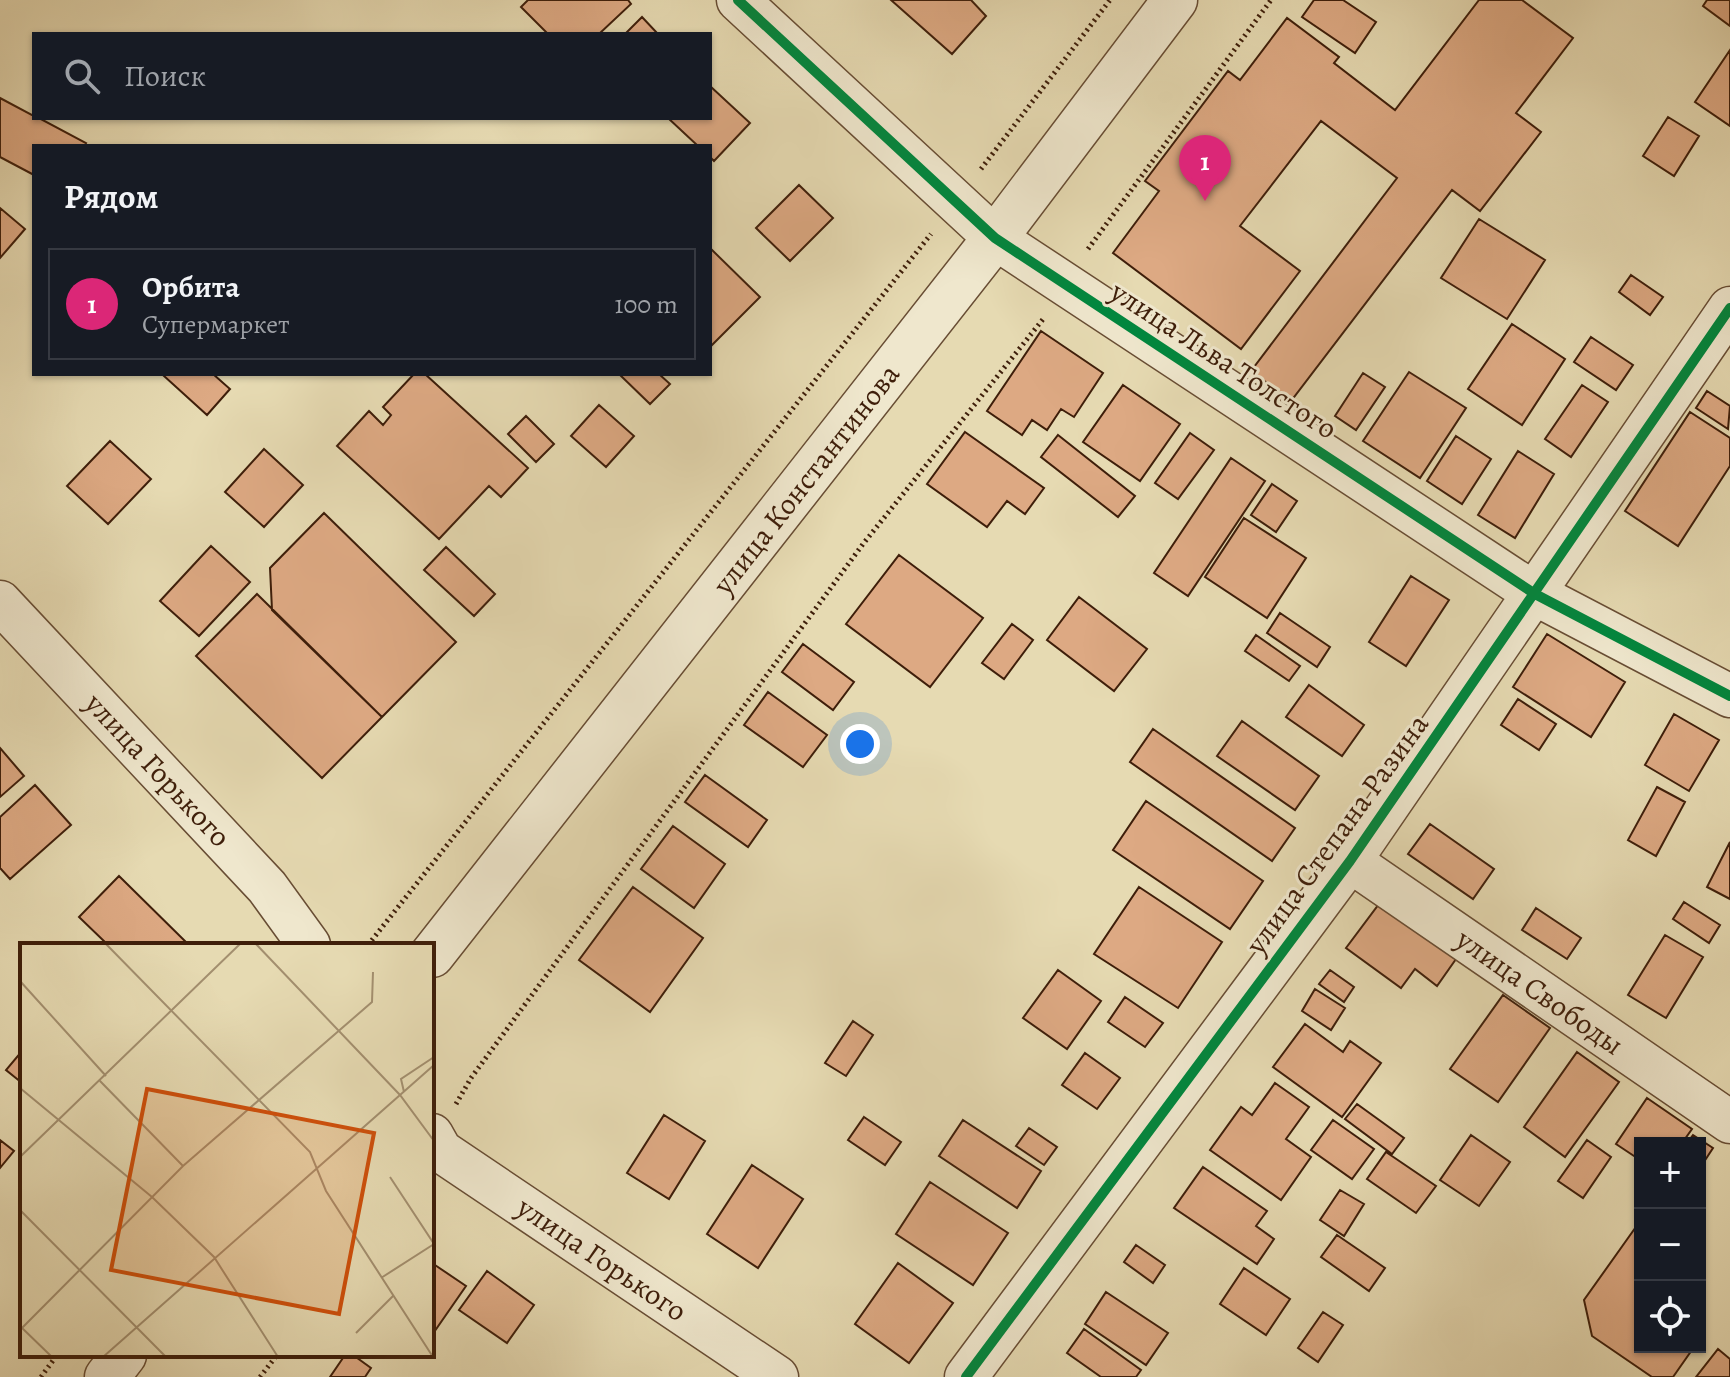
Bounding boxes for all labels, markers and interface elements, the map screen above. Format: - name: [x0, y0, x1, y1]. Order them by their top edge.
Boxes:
- search box: [32, 32, 712, 120]
- icon: search: [60, 54, 104, 98]
- text: Поиск: [124, 56, 206, 96]
- pin: 1: [1179, 135, 1231, 201]
- text: Рядом: [64, 173, 158, 220]
- text: Орбита: [142, 267, 240, 307]
- street label: улица Льва Толстого: [1102, 271, 1345, 448]
- text: 1: [87, 287, 97, 322]
- text: 100 m: [615, 287, 678, 322]
- text: Супермаркет: [142, 307, 290, 342]
- street label: улица Константинова: [703, 355, 909, 603]
- street label: улица Горького: [75, 684, 240, 856]
- street label: улица Степана Разина: [1236, 706, 1438, 963]
- your location: [840, 724, 880, 764]
- street label: улица Свободы: [1448, 919, 1632, 1065]
- inset map: [20, 943, 434, 1357]
- map controls: [1634, 1137, 1706, 1353]
- button: +: [1634, 1137, 1706, 1209]
- street label: улица Горького: [508, 1187, 695, 1331]
- button: −: [1634, 1209, 1706, 1281]
- button: locate: [1634, 1281, 1706, 1353]

